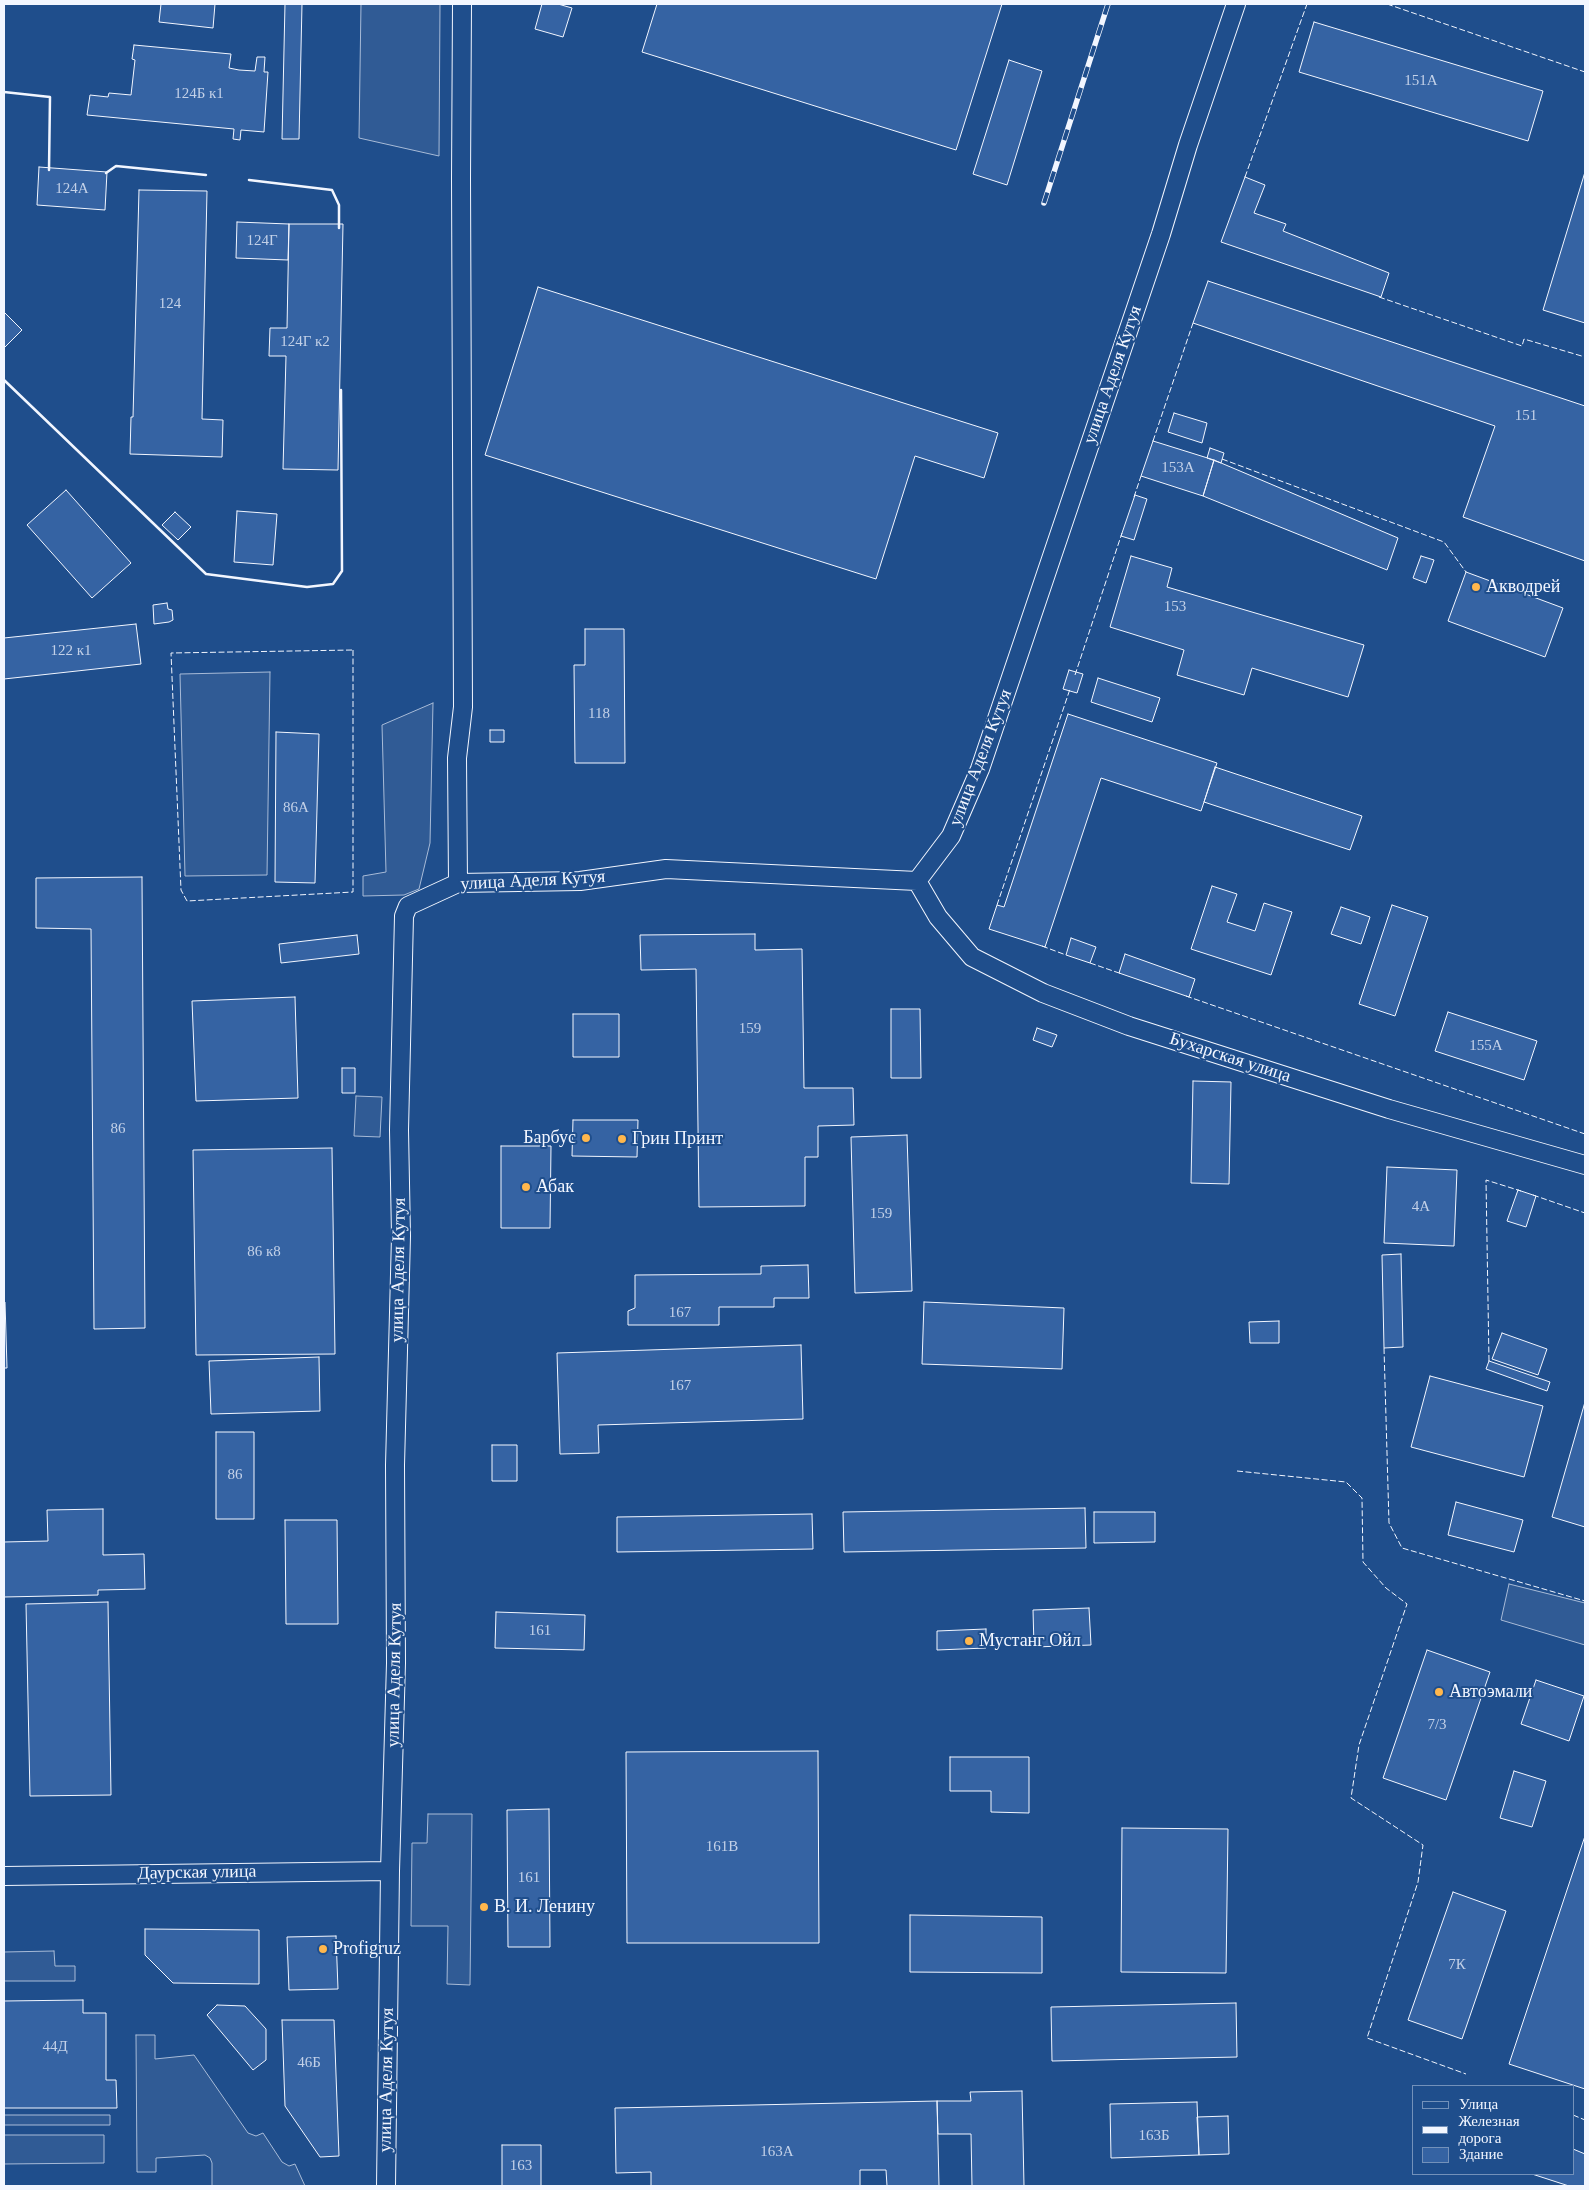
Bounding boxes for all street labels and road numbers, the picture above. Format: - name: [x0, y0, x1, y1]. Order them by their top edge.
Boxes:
- street label: улица Аделя Кутуя: [1079, 303, 1147, 447]
- street label: улица Аделя Кутуя: [945, 686, 1017, 830]
- street label: улица Аделя Кутуя: [460, 866, 606, 896]
- street label: Бухарская улица: [1167, 1028, 1293, 1088]
- street label: улица Аделя Кутуя: [387, 1197, 411, 1343]
- street label: улица Аделя Кутуя: [383, 1602, 407, 1748]
- street label: Даурская улица: [137, 1861, 257, 1885]
- street label: улица Аделя Кутуя: [375, 2007, 399, 2153]

